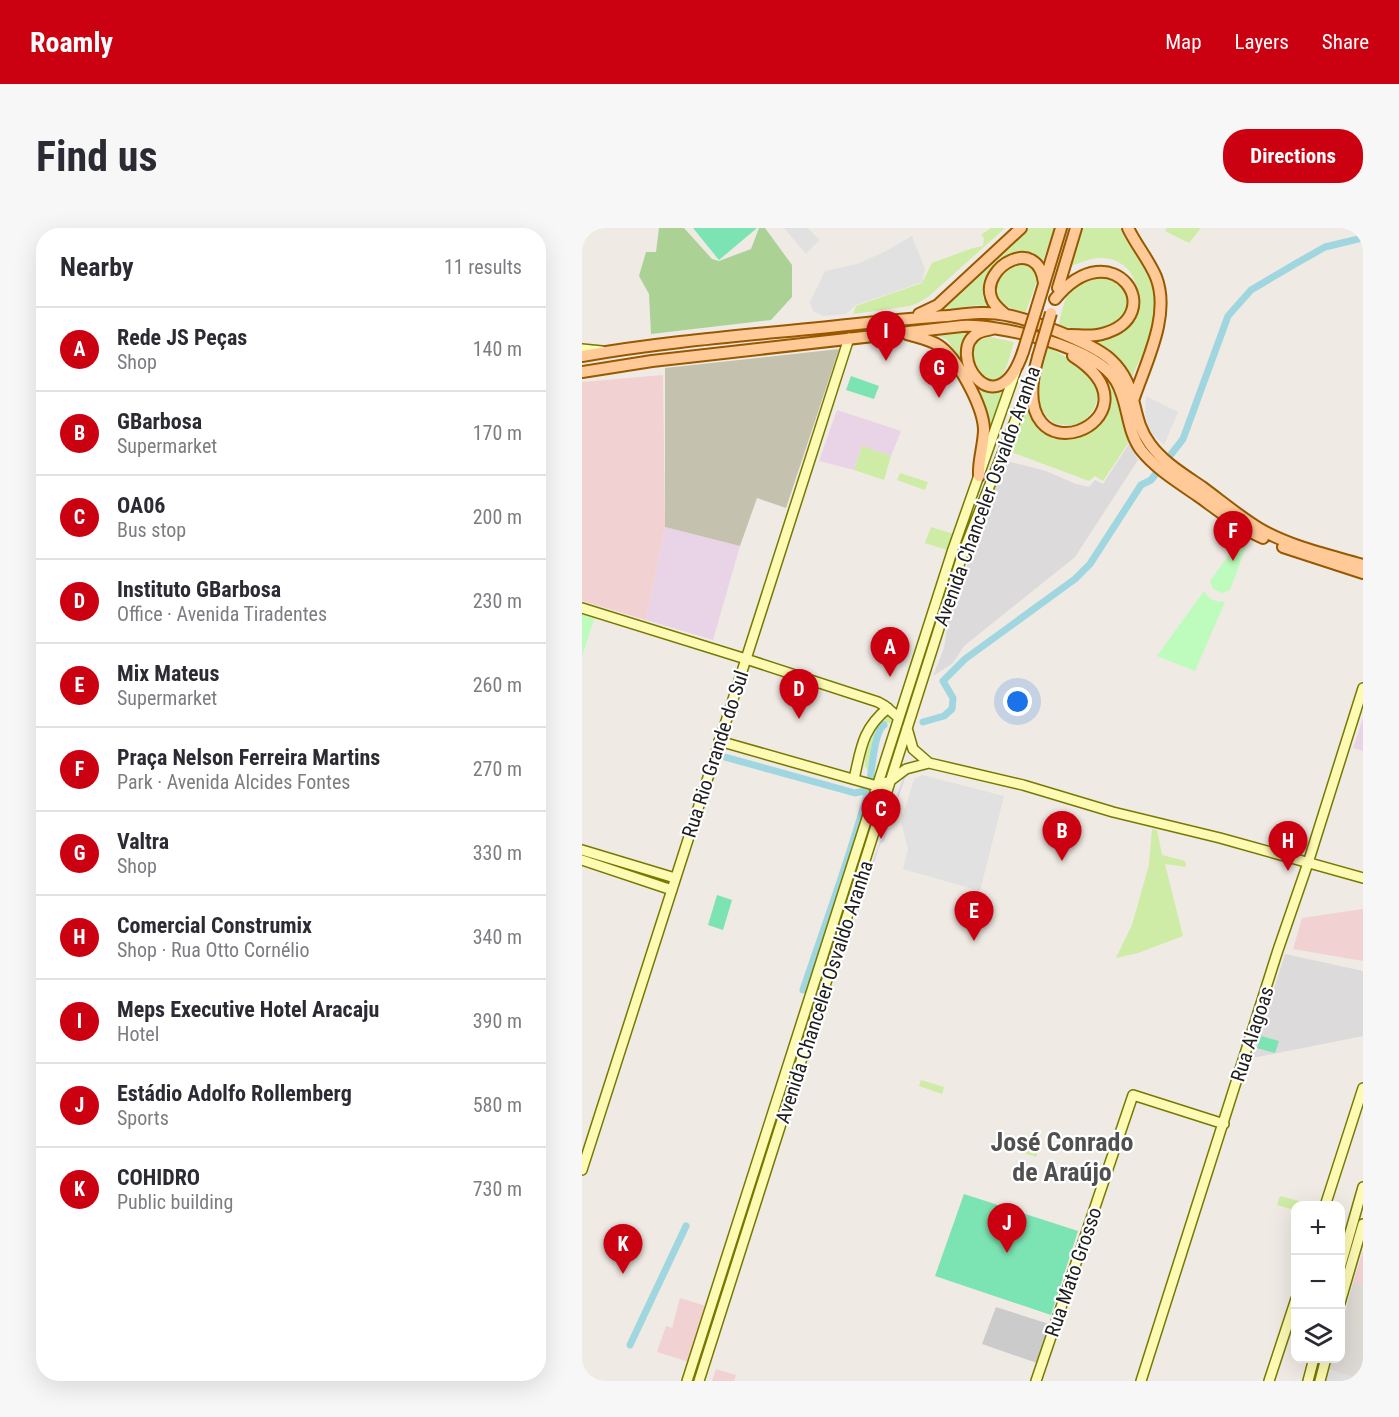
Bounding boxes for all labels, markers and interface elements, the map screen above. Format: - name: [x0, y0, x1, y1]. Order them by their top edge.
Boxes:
- text: Roamly: [30, 26, 113, 59]
- text: Map: [1165, 30, 1202, 54]
- text: Layers: [1235, 30, 1289, 54]
- text: Share: [1322, 30, 1369, 54]
- button: Directions: [1223, 129, 1363, 183]
- text: Find us: [36, 132, 157, 181]
- text: Nearby: [60, 252, 134, 282]
- text: 11 results: [444, 255, 522, 279]
- pin: I: [866, 312, 906, 361]
- text: Rede JS Peças: [117, 325, 247, 350]
- text: A: [74, 337, 85, 361]
- text: 140 m: [473, 337, 522, 361]
- pin: G: [920, 348, 958, 398]
- text: Shop: [117, 350, 157, 374]
- street label: Avenida Chanceler Osvaldo Aranha: [929, 363, 1045, 629]
- text: GBarbosa: [117, 409, 202, 434]
- text: B: [74, 421, 85, 445]
- text: 170 m: [473, 421, 522, 445]
- text: Supermarket: [117, 434, 217, 458]
- text: OA06: [117, 493, 165, 518]
- text: C: [74, 505, 85, 529]
- text: 200 m: [473, 505, 522, 529]
- pin: F: [1214, 512, 1252, 561]
- text: Bus stop: [117, 518, 186, 542]
- text: Instituto GBarbosa: [117, 577, 281, 602]
- text: D: [74, 589, 85, 613]
- text: 230 m: [473, 589, 522, 613]
- text: Office · Avenida Tiradentes: [117, 602, 327, 626]
- pin: A: [870, 628, 910, 677]
- text: Mix Mateus: [117, 661, 219, 686]
- street label: Rua Rio Grande do Sul: [677, 667, 753, 841]
- pin: D: [780, 670, 818, 719]
- text: E: [75, 673, 84, 697]
- text: 260 m: [473, 673, 522, 697]
- text: Supermarket: [117, 686, 217, 710]
- your location: [1003, 687, 1032, 716]
- text: Praça Nelson Ferreira Martins: [117, 745, 380, 770]
- text: F: [75, 757, 84, 781]
- text: 270 m: [473, 757, 522, 781]
- text: Park · Avenida Alcides Fontes: [117, 770, 350, 794]
- pin: C: [862, 790, 900, 839]
- pin: B: [1042, 812, 1082, 861]
- pin: H: [1268, 822, 1308, 871]
- text: Valtra: [117, 829, 169, 854]
- text: G: [74, 841, 85, 865]
- text: 330 m: [473, 841, 522, 865]
- text: Shop: [117, 854, 157, 878]
- street label: Avenida Chanceler Osvaldo Aranha: [770, 858, 878, 1126]
- pin: E: [954, 892, 994, 941]
- text: Comercial Construmix: [117, 913, 312, 938]
- text: H: [73, 925, 86, 949]
- text: 340 m: [473, 925, 522, 949]
- text: Shop · Rua Otto Cornélio: [117, 938, 309, 962]
- street label: Rua Alagoas: [1225, 983, 1279, 1085]
- text: Meps Executive Hotel Aracaju: [117, 997, 379, 1022]
- text: I: [77, 1009, 82, 1033]
- text: 390 m: [473, 1009, 522, 1033]
- text: Hotel: [117, 1022, 159, 1046]
- text: Estádio Adolfo Rollemberg: [117, 1081, 352, 1106]
- text: J: [75, 1093, 84, 1117]
- text: 580 m: [473, 1093, 522, 1117]
- text: Sports: [117, 1106, 169, 1130]
- district label: José Conrado de Araújo: [991, 1127, 1133, 1187]
- text: COHIDRO: [117, 1165, 200, 1190]
- text: K: [74, 1177, 85, 1201]
- text: 730 m: [473, 1177, 522, 1201]
- text: Public building: [117, 1190, 233, 1214]
- map controls: [1291, 1201, 1345, 1363]
- button: +: [1291, 1201, 1345, 1255]
- pin: J: [988, 1204, 1026, 1253]
- street label: Rua Mato Grosso: [1040, 1204, 1106, 1340]
- pin: K: [604, 1224, 642, 1274]
- button: −: [1291, 1255, 1345, 1309]
- button: layers: [1291, 1309, 1345, 1363]

